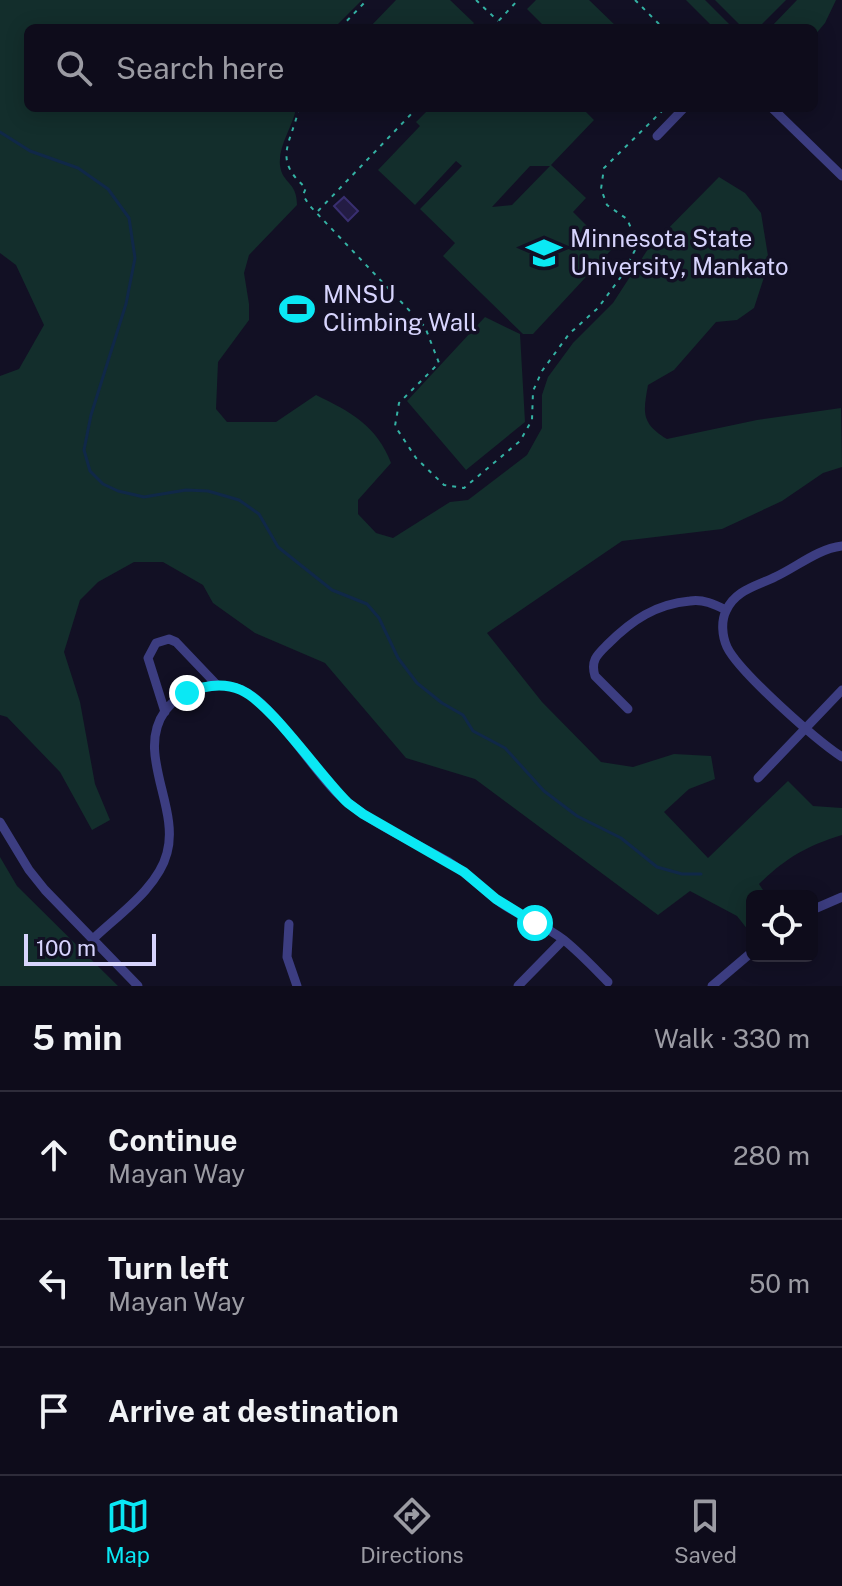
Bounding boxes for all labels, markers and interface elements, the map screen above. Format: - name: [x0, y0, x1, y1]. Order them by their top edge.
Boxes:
- search box: [24, 24, 818, 112]
- icon: search: [52, 46, 96, 90]
- text: Search here: [116, 50, 284, 86]
- place label: Minnesota State University, Mankato: [570, 224, 789, 280]
- school or university icon: Minnesota State University, Mankato: [525, 234, 563, 272]
- place label: MNSU Climbing Wall: [323, 280, 477, 336]
- sports icon: MNSU Climbing Wall: [278, 290, 316, 328]
- route end: [169, 675, 205, 711]
- map controls: [746, 890, 818, 962]
- button: locate: [746, 890, 818, 962]
- route start: [517, 905, 553, 941]
- scale bar: [24, 930, 156, 966]
- text: 100 m: [36, 935, 96, 961]
- text: 5 min: [32, 1018, 122, 1058]
- text: Walk · 330 m: [654, 1023, 810, 1054]
- text: Continue: [108, 1122, 238, 1158]
- icon: ahead: [32, 1133, 76, 1177]
- text: 280 m: [733, 1140, 810, 1171]
- text: Mayan Way: [108, 1158, 245, 1189]
- text: Turn left: [108, 1250, 229, 1286]
- icon: left: [32, 1261, 76, 1305]
- text: 50 m: [749, 1268, 810, 1299]
- text: Mayan Way: [108, 1286, 245, 1317]
- icon: arrive: [32, 1389, 76, 1433]
- text: Arrive at destination: [108, 1393, 399, 1429]
- tab: Map: [105, 1494, 150, 1568]
- tab: Directions: [360, 1494, 464, 1568]
- tab: Saved: [674, 1494, 737, 1568]

